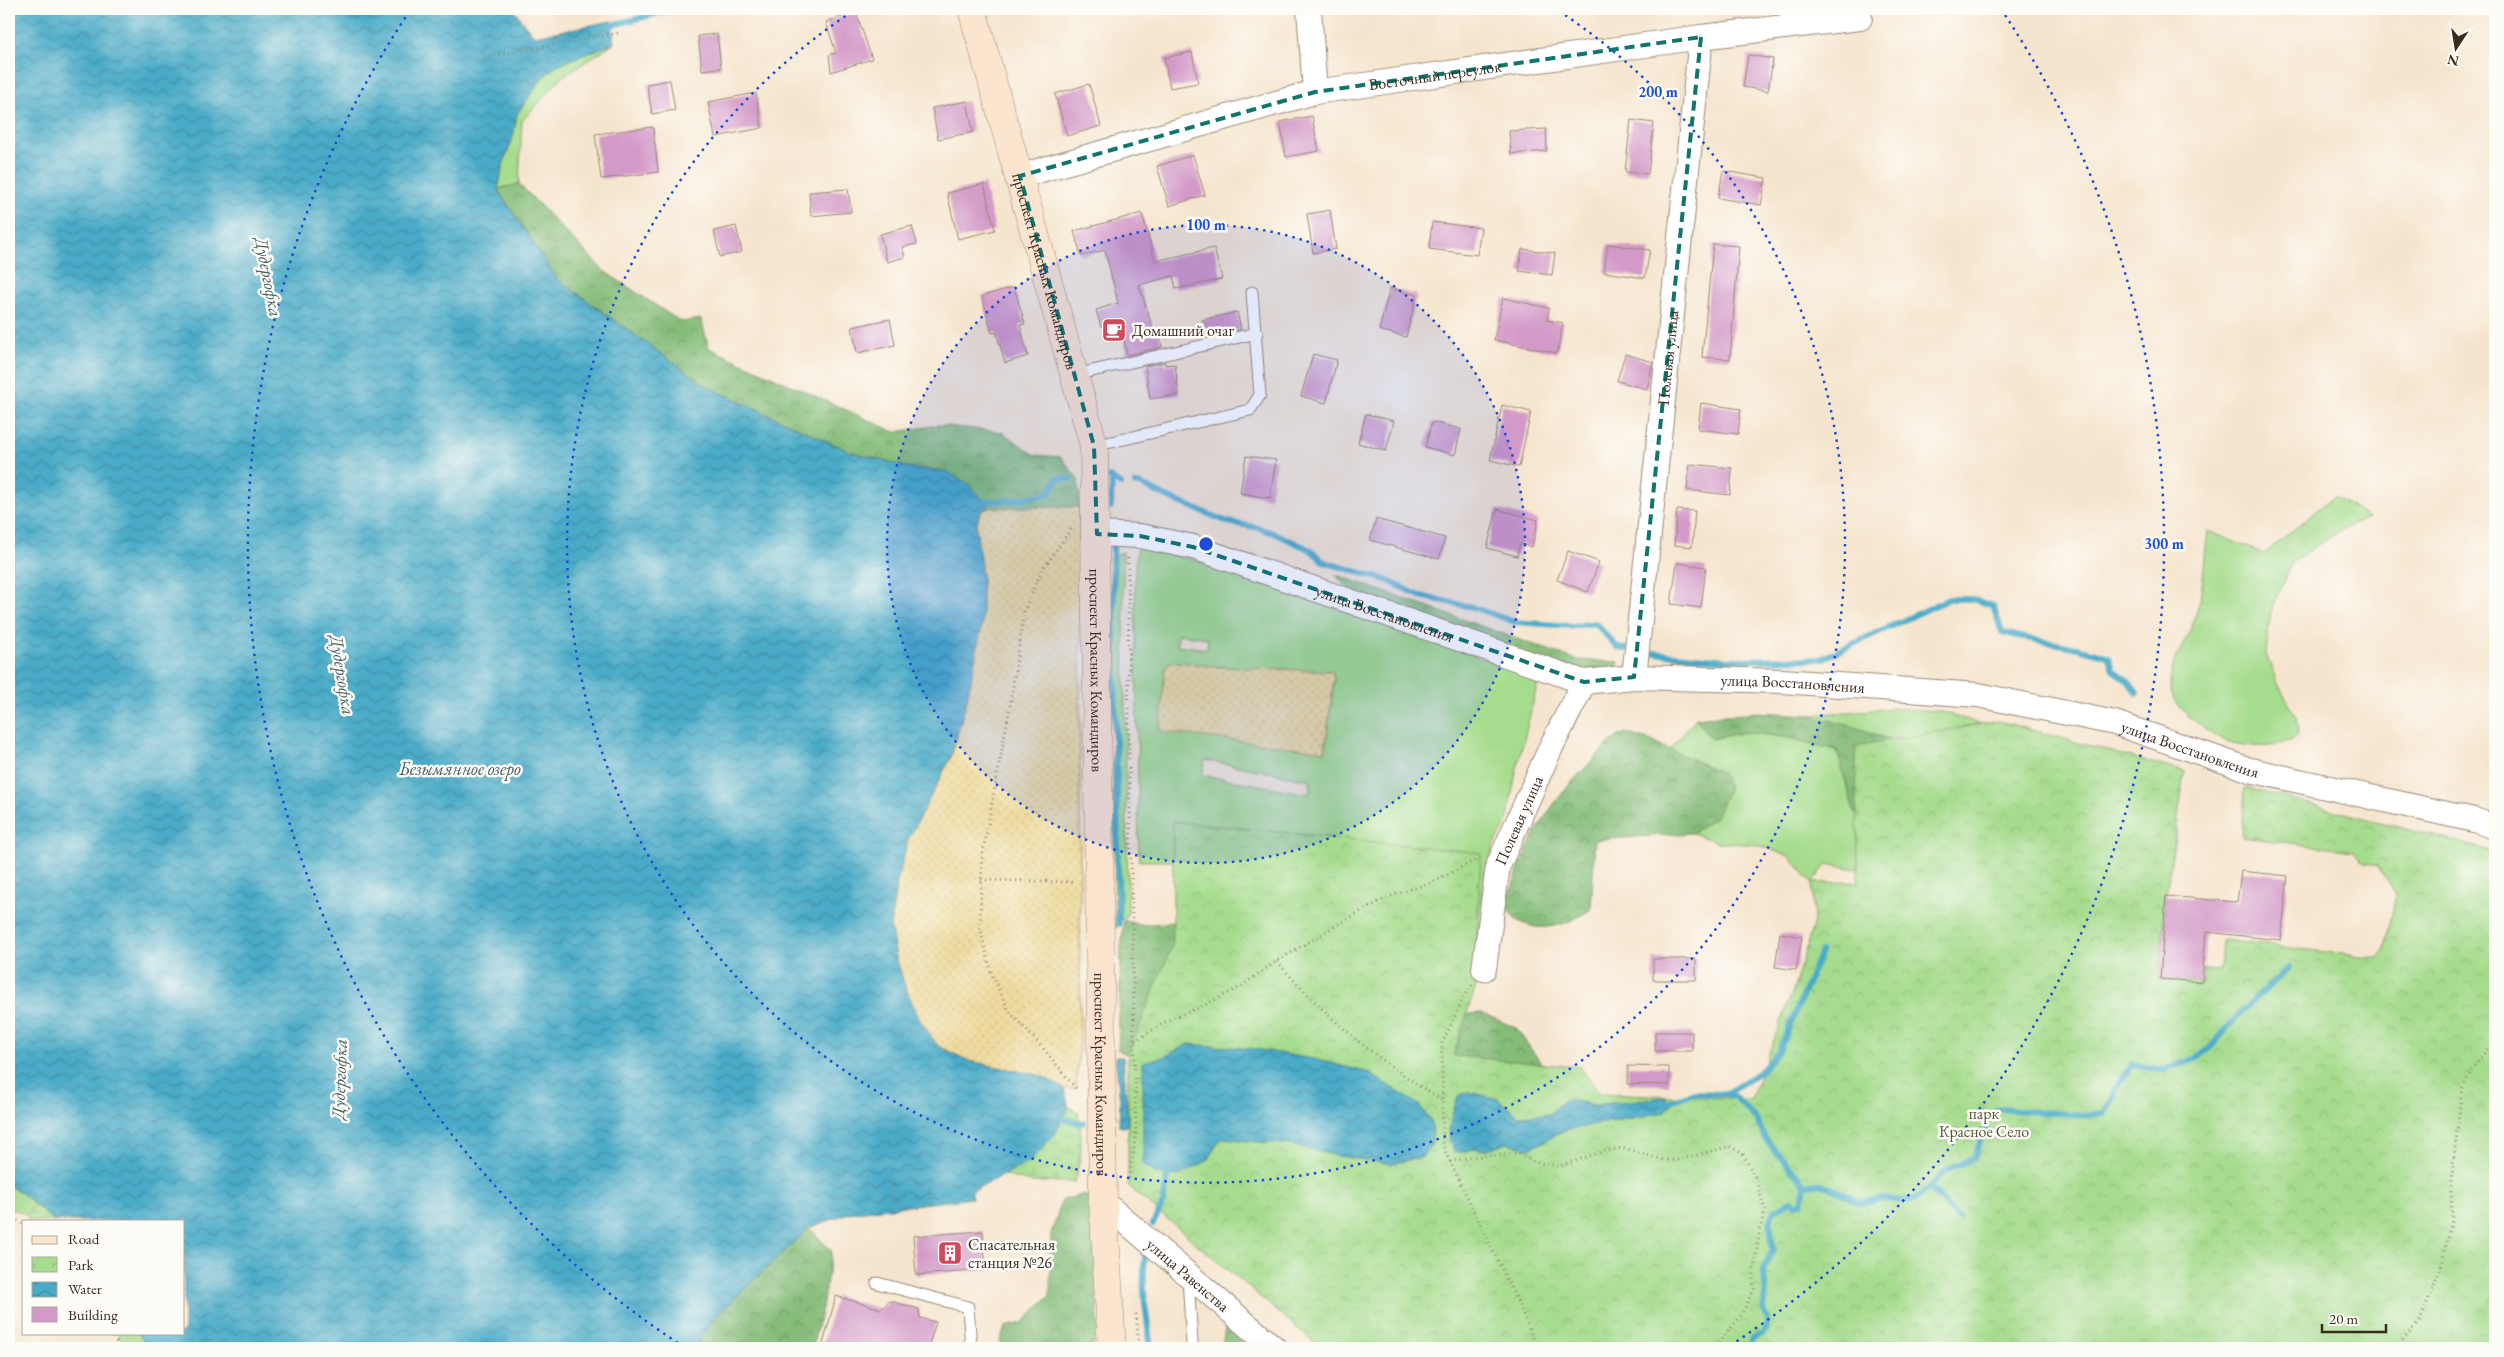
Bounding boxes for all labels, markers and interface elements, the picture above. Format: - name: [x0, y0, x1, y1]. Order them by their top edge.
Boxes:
- north arrow: [2432, 22, 2482, 72]
- text: N: [2445, 51, 2461, 71]
- street label: Восточный переулок: [1367, 55, 1503, 95]
- text: 200 m: [1638, 82, 1678, 101]
- street label: проспект Красных Командиров: [1008, 170, 1083, 372]
- text: 100 m: [1186, 215, 1226, 234]
- water label: Дудергофка: [249, 233, 288, 319]
- street label: Полевая улица: [1652, 308, 1683, 406]
- cafe icon: Домашний очаг: [1101, 317, 1127, 343]
- place label: Домашний очаг: [1132, 320, 1234, 341]
- text: 300 m: [2144, 534, 2184, 553]
- centre of rings: [1197, 535, 1215, 553]
- street label: проспект Красных Командиров: [1085, 568, 1108, 772]
- street label: улица Восстановления: [1313, 580, 1456, 647]
- water label: Дудергофка: [324, 632, 361, 717]
- street label: улица Восстановления: [1720, 669, 1866, 697]
- street label: улица Восстановления: [2119, 716, 2261, 782]
- water label: Безымянное озеро: [398, 757, 521, 781]
- street label: Полевая улица: [1489, 772, 1548, 868]
- street label: проспект Красных Командиров: [1090, 972, 1113, 1176]
- water label: Дудергофка: [326, 1038, 353, 1122]
- park label: парк Красное Село: [1939, 1103, 2029, 1142]
- legend: [22, 1220, 185, 1334]
- text: Road: [68, 1229, 100, 1248]
- street label: улица Равенства: [1142, 1233, 1235, 1316]
- place label: Спасательная станция №26: [968, 1234, 1055, 1273]
- building icon: Спасательная станция №26: [937, 1240, 963, 1266]
- text: Park: [68, 1255, 95, 1274]
- text: Water: [68, 1279, 102, 1298]
- scale bar: [2322, 1302, 2385, 1334]
- text: Building: [68, 1305, 118, 1324]
- text: 20 m: [2329, 1309, 2358, 1328]

